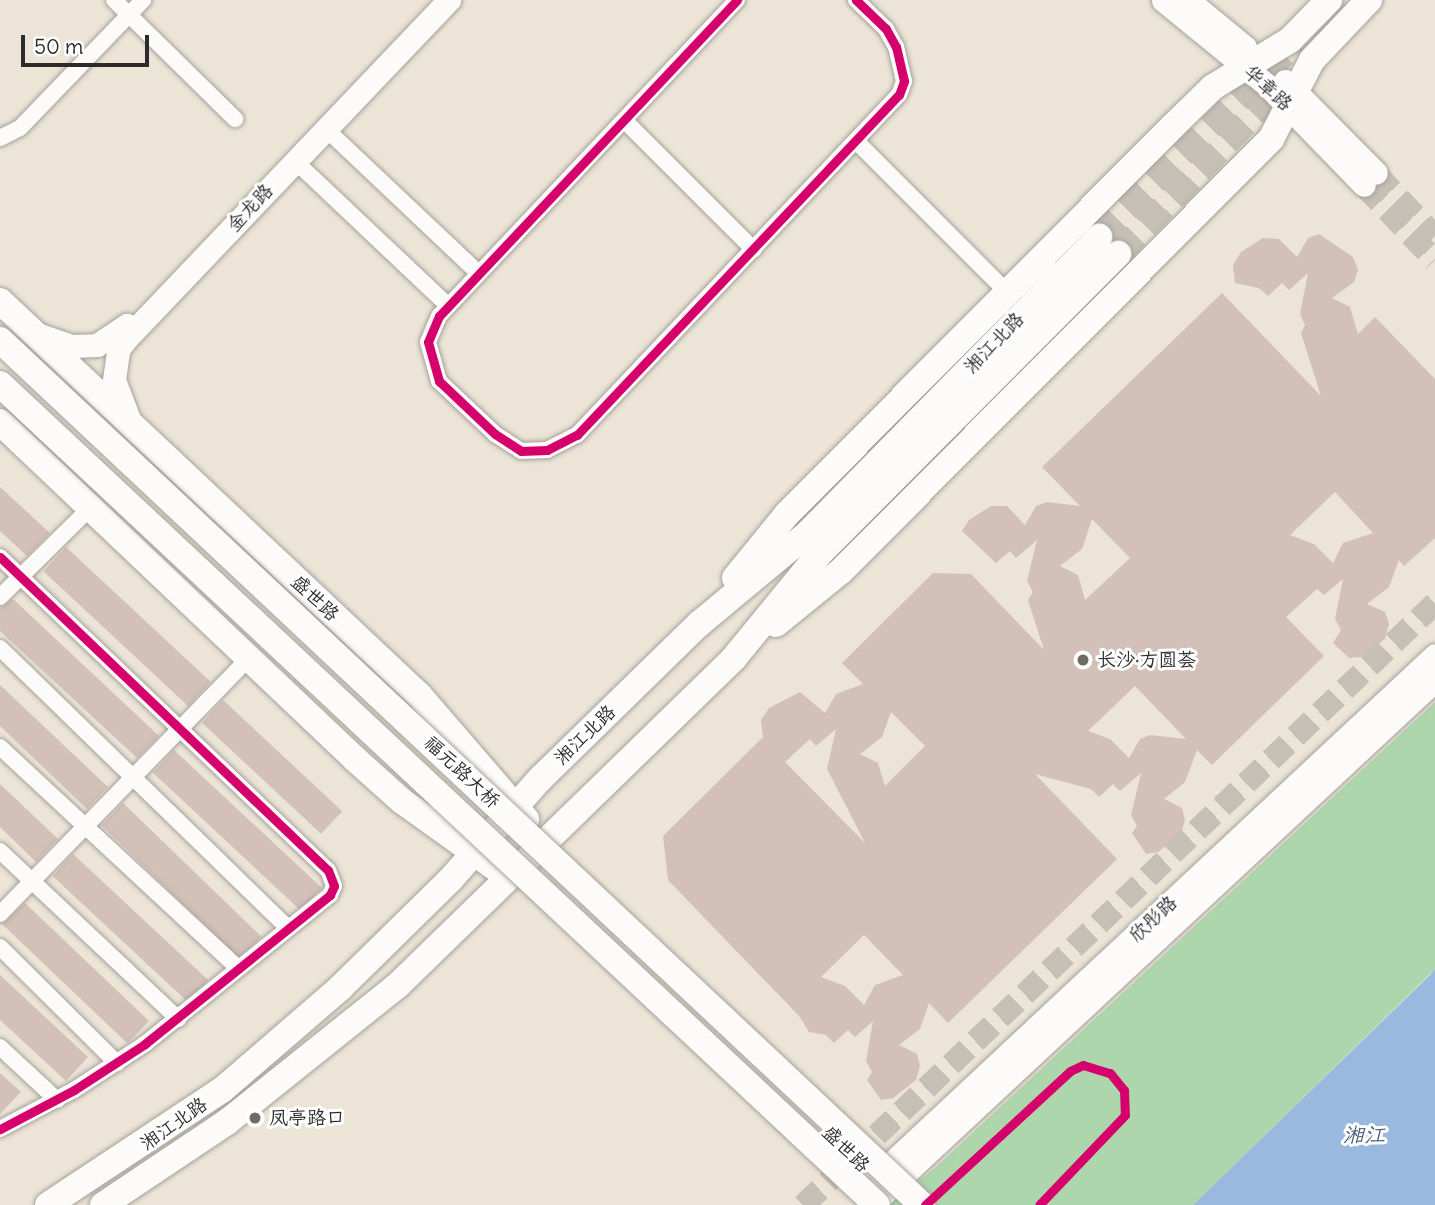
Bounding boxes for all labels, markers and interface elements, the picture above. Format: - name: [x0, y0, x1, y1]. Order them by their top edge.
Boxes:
- scale bar: [24, 21, 152, 65]
- text: 50 m: [34, 33, 83, 60]
- street label: 华章路: [1239, 60, 1297, 116]
- street label: 金龙路: [222, 179, 278, 237]
- street label: 湘江北路: [959, 308, 1029, 378]
- street label: 盛世路: [286, 570, 344, 626]
- place label: 长沙·方圆荟: [1097, 649, 1196, 671]
- marker: 长沙·方圆荟: [1075, 652, 1091, 668]
- street label: 湘江北路: [550, 700, 620, 770]
- street label: 福元路大桥: [419, 731, 505, 813]
- street label: 欣彤路: [1124, 891, 1182, 947]
- street label: 湘江北路: [136, 1093, 212, 1155]
- place label: 凤亭路口: [269, 1107, 345, 1129]
- marker: 凤亭路口: [247, 1110, 263, 1126]
- street label: 盛世路: [818, 1121, 874, 1177]
- water label: 湘江: [1343, 1122, 1385, 1148]

